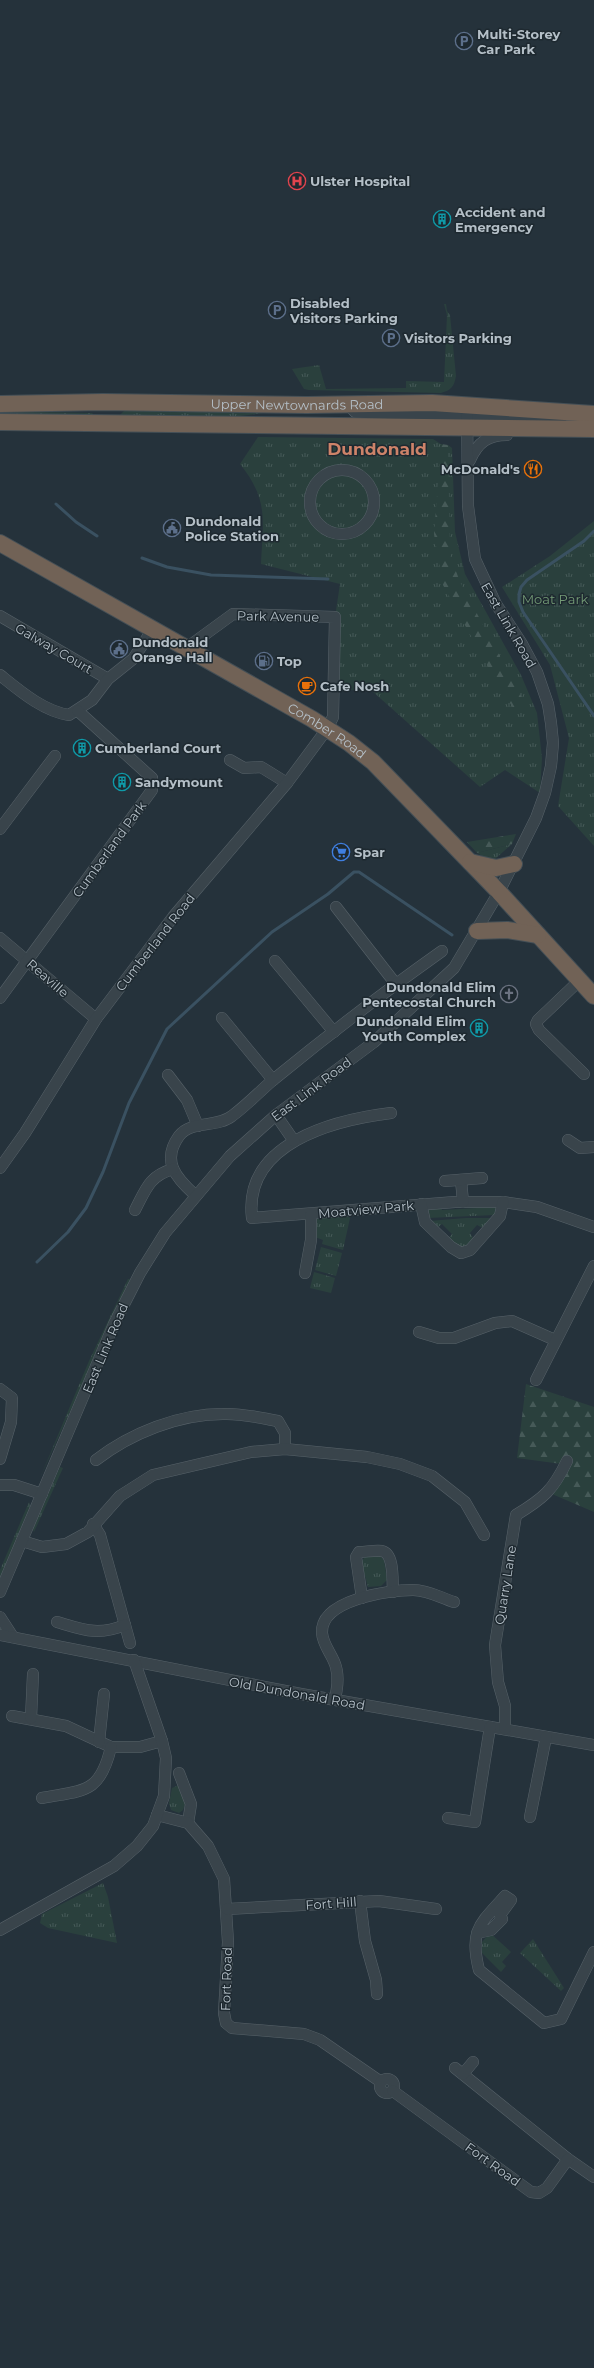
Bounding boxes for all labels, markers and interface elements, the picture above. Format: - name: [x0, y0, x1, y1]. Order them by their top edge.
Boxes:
- place label: Multi-Storey Car Park: [477, 26, 561, 57]
- parking icon: Multi-Storey Car Park: [454, 31, 474, 51]
- hospital icon: Ulster Hospital: [287, 171, 307, 191]
- place label: Ulster Hospital: [310, 173, 410, 189]
- place label: Accident and Emergency: [454, 204, 546, 235]
- building icon: Accident and Emergency: [432, 209, 452, 229]
- place label: Disabled Visitors Parking: [289, 295, 398, 326]
- parking icon: Disabled Visitors Parking: [267, 300, 287, 320]
- parking icon: Visitors Parking: [381, 328, 401, 348]
- place label: Visitors Parking: [403, 330, 512, 346]
- street label: Upper Newtownards Road: [210, 396, 384, 413]
- district label: Dundonald: [327, 439, 427, 459]
- restaurant icon: McDonald's: [523, 459, 543, 479]
- place label: McDonald's: [441, 461, 520, 477]
- place label: Dundonald Police Station: [185, 513, 279, 544]
- public building icon: Dundonald Police Station: [162, 518, 182, 538]
- street label: East Link Road: [478, 579, 540, 671]
- park label: Moat Park: [522, 591, 589, 607]
- street label: Park Avenue: [237, 607, 319, 625]
- street label: Galway Court: [12, 619, 96, 677]
- place label: Dundonald Orange Hall: [132, 634, 212, 665]
- public building icon: Dundonald Orange Hall: [109, 639, 129, 659]
- fuel station icon: Top: [254, 651, 274, 671]
- place label: Top: [277, 653, 302, 669]
- cafe icon: Cafe Nosh: [297, 676, 317, 696]
- place label: Cafe Nosh: [320, 678, 389, 694]
- street label: Comber Road: [285, 699, 369, 762]
- building icon: Cumberland Court: [72, 738, 92, 758]
- place label: Cumberland Court: [95, 740, 222, 756]
- building icon: Sandymount: [112, 772, 132, 792]
- place label: Sandymount: [135, 774, 223, 790]
- street label: Cumberland Park: [69, 798, 149, 900]
- supermarket icon: Spar: [331, 842, 351, 862]
- place label: Spar: [354, 844, 385, 860]
- street label: Cumberland Road: [112, 890, 198, 994]
- street label: Reaville: [24, 956, 72, 1001]
- place label: Dundonald Elim Pentecostal Church: [362, 979, 496, 1010]
- church icon: Dundonald Elim Pentecostal Church: [499, 984, 519, 1004]
- place label: Dundonald Elim Youth Complex: [356, 1013, 466, 1044]
- building icon: Dundonald Elim Youth Complex: [469, 1018, 489, 1038]
- street label: East Link Road: [268, 1054, 354, 1124]
- street label: Moatview Park: [317, 1197, 415, 1221]
- street label: East Link Road: [79, 1300, 131, 1396]
- street label: Quarry Lane: [491, 1544, 519, 1626]
- street label: Old Dundonald Road: [228, 1673, 366, 1713]
- street label: Fort Hill: [305, 1893, 357, 1913]
- street label: Fort Road: [217, 1947, 235, 2011]
- street label: Fort Road: [462, 2139, 524, 2189]

